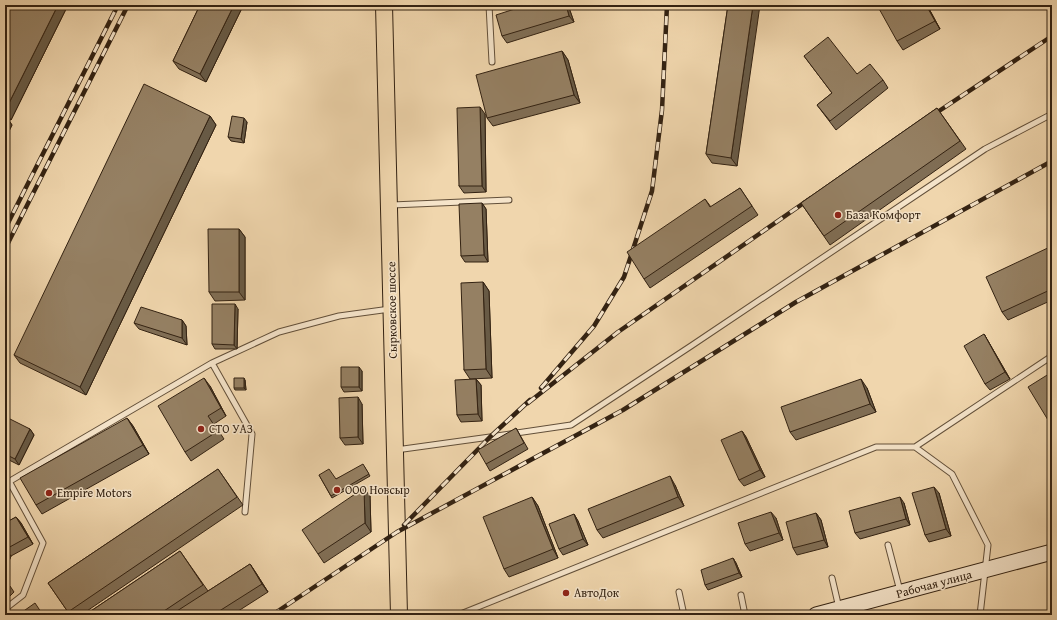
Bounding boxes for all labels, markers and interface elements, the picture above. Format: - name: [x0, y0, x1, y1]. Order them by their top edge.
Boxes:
- place label: База Комфорт: [846, 206, 921, 223]
- marker: База Комфорт: [833, 210, 843, 220]
- street label: Сырковское шоссе: [382, 261, 401, 359]
- place label: СТО УАЗ: [209, 420, 253, 437]
- marker: СТО УАЗ: [196, 424, 206, 434]
- place label: ООО Новсыр: [345, 481, 410, 498]
- place label: Empire Motors: [57, 484, 132, 501]
- marker: ООО Новсыр: [332, 485, 342, 495]
- marker: Empire Motors: [44, 488, 54, 498]
- street label: Рабочая улица: [894, 565, 974, 602]
- place label: АвтоДок: [574, 584, 620, 601]
- marker: АвтоДок: [561, 588, 571, 598]

